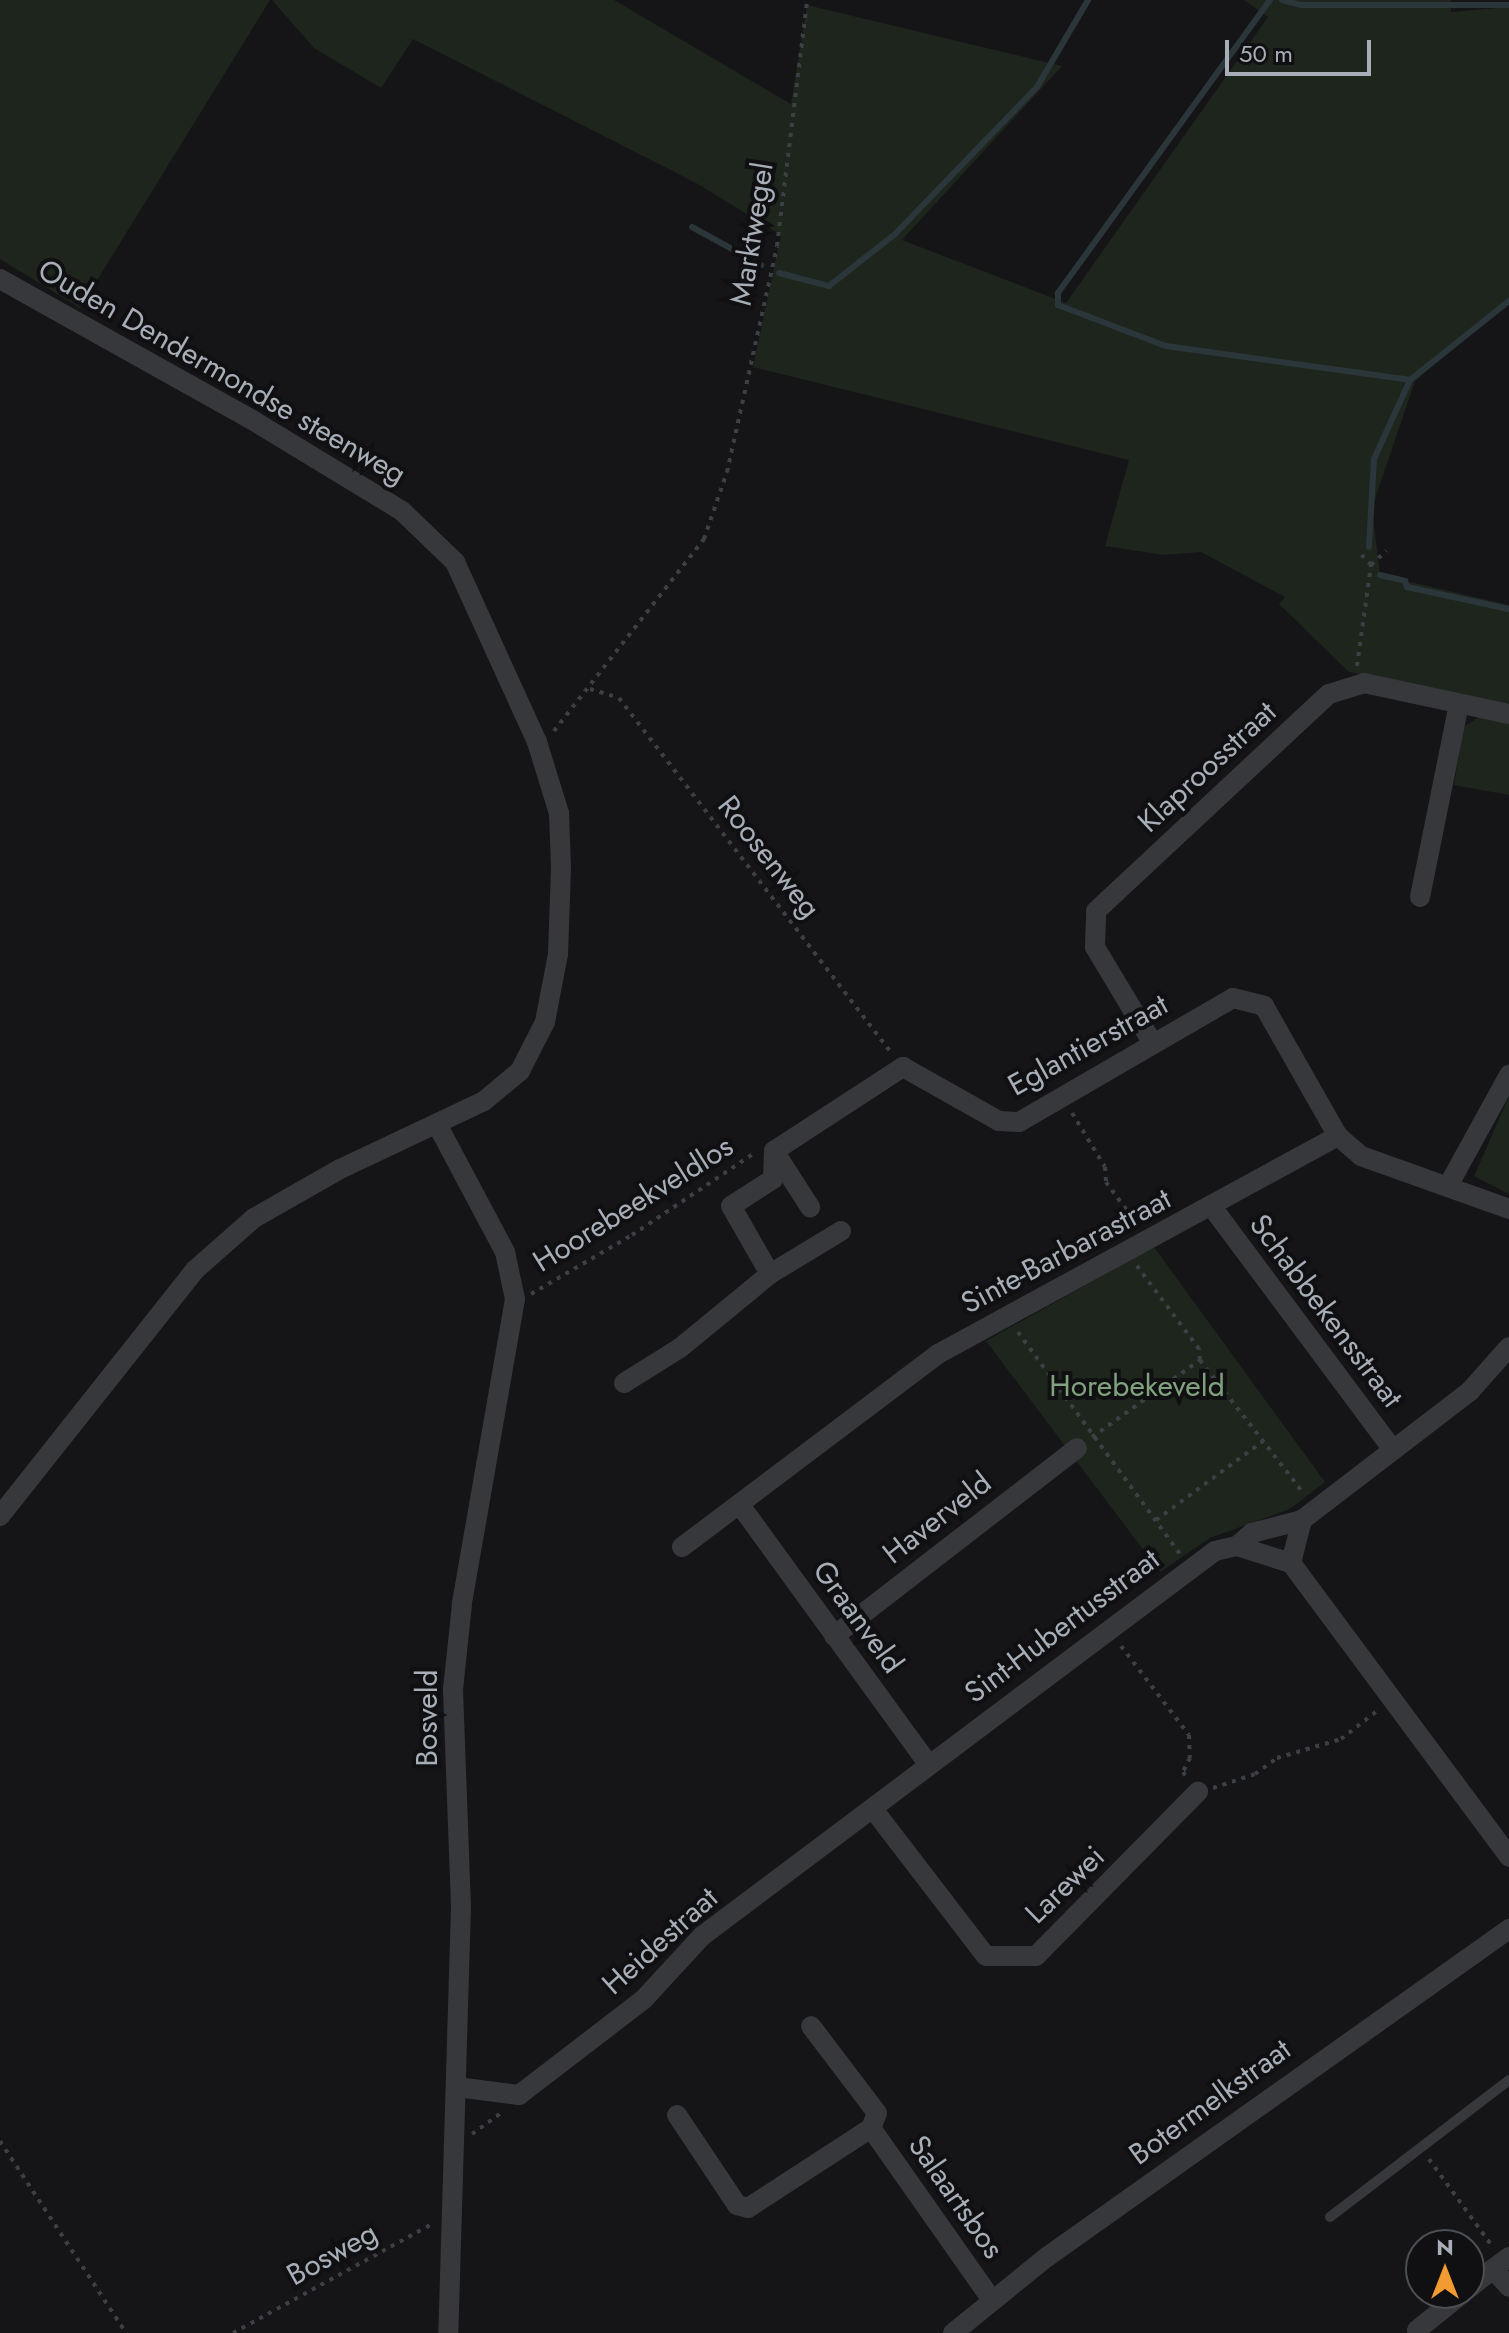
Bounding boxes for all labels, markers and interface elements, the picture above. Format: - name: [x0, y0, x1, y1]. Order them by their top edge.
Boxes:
- scale bar: [1229, 24, 1375, 74]
- text: 50 m: [1239, 36, 1293, 71]
- street label: Marktwegel: [723, 160, 781, 308]
- street label: Ouden Dendermondse steenweg: [32, 252, 412, 492]
- street label: Klaproosstraat: [1130, 694, 1284, 840]
- street label: Roosenweg: [710, 789, 828, 925]
- street label: Eglantierstraat: [1002, 986, 1174, 1104]
- street label: Hoorebeekveldlos: [526, 1128, 740, 1280]
- street label: Sinte-Barbarastraat: [955, 1181, 1177, 1321]
- street label: Schabbekensstraat: [1242, 1207, 1410, 1415]
- park label: Horebekeveld: [1049, 1368, 1225, 1404]
- street label: Haverveld: [876, 1465, 998, 1571]
- street label: Sint-Hubertusstraat: [958, 1541, 1166, 1711]
- street label: Graanveld: [805, 1554, 911, 1680]
- street label: Bosveld: [409, 1669, 445, 1767]
- street label: Larewei: [1018, 1839, 1112, 1931]
- street label: Heidestraat: [595, 1880, 725, 2002]
- street label: Botermelkstraat: [1122, 2031, 1298, 2173]
- street label: Salaartsbos: [901, 2129, 1011, 2265]
- street label: Bosweg: [281, 2215, 383, 2293]
- north arrow: [1405, 2229, 1485, 2309]
- text: N: [1436, 2231, 1454, 2263]

